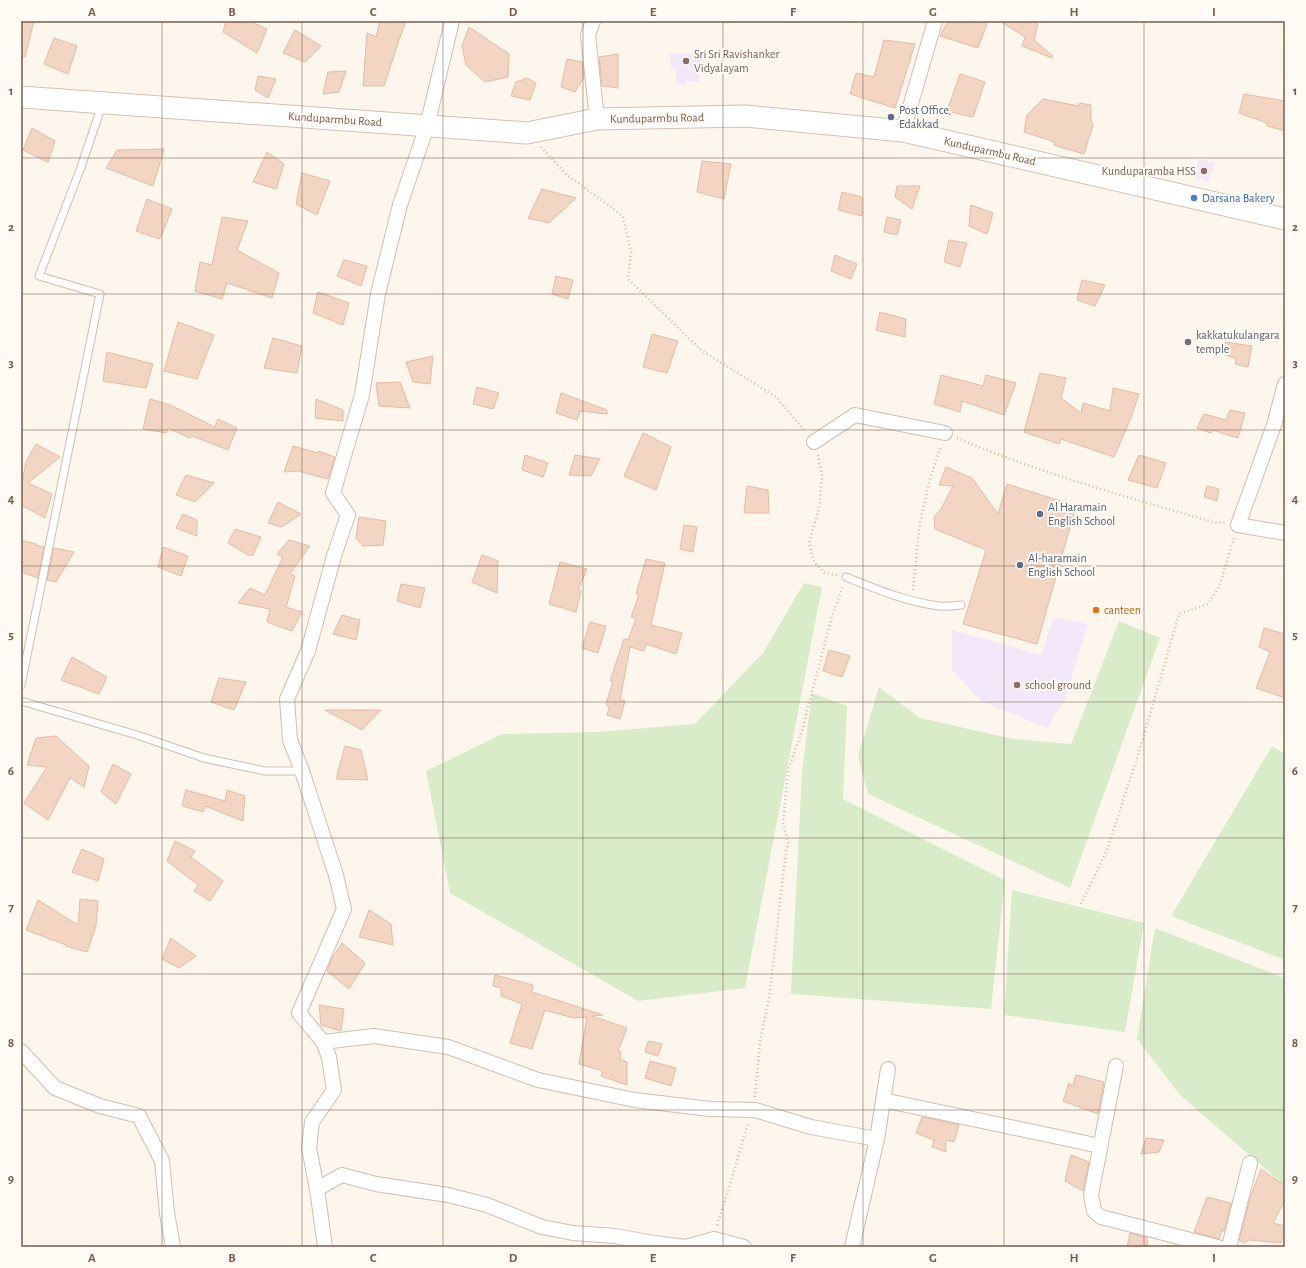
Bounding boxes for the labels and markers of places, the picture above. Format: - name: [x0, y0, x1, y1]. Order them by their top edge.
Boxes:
- place label: Sri Sri Ravishanker Vidyalayam: [694, 48, 780, 75]
- marker: Sri Sri Ravishanker Vidyalayam: [681, 56, 691, 66]
- place label: Post Office, Edakkad: [899, 104, 952, 130]
- marker: Post Office, Edakkad: [886, 112, 896, 122]
- place label: Kunduparamba HSS: [1102, 165, 1196, 177]
- marker: Kunduparamba HSS: [1199, 166, 1209, 176]
- place label: Darsana Bakery: [1202, 192, 1275, 205]
- marker: Darsana Bakery: [1189, 193, 1199, 203]
- place label: kakkatukulangara temple: [1196, 329, 1280, 355]
- marker: kakkatukulangara temple: [1183, 337, 1193, 347]
- place label: Al Haramain English School: [1048, 501, 1115, 527]
- marker: Al Haramain English School: [1035, 509, 1045, 519]
- place label: Al-haramain English School: [1028, 552, 1095, 578]
- marker: Al-haramain English School: [1015, 560, 1025, 570]
- place label: canteen: [1104, 604, 1141, 616]
- marker: canteen: [1091, 605, 1101, 615]
- place label: school ground: [1025, 679, 1091, 691]
- marker: school ground: [1012, 680, 1022, 690]

